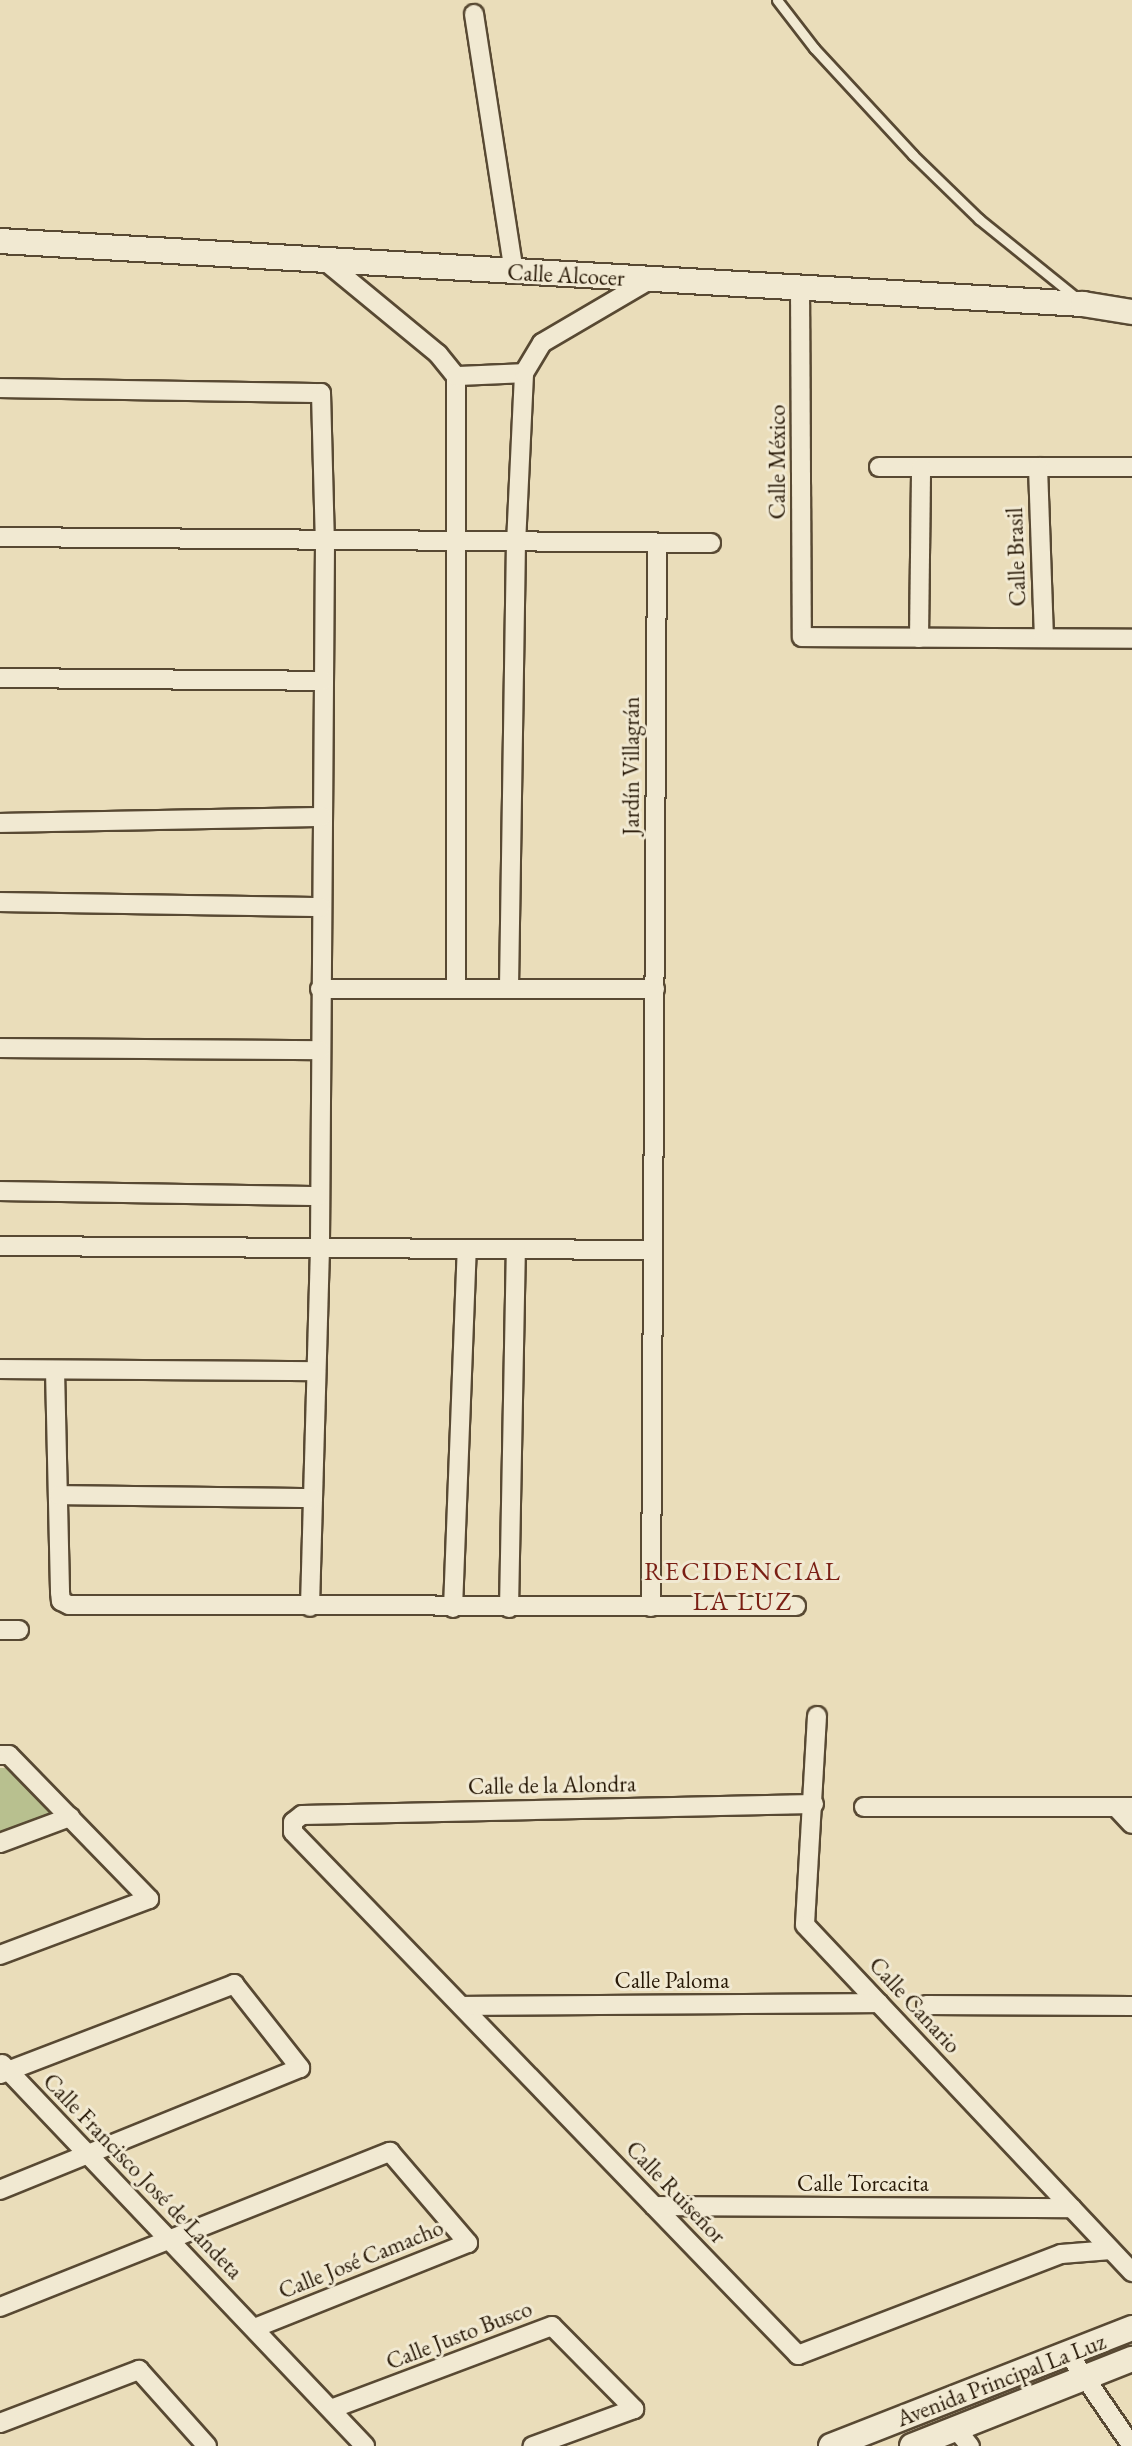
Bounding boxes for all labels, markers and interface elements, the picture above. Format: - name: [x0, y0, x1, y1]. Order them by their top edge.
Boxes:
- street label: Calle Alcocer: [507, 258, 625, 292]
- street label: Calle México: [763, 405, 791, 519]
- street label: Calle Brasil: [1000, 507, 1032, 607]
- street label: Jardín Villagrán: [617, 697, 645, 835]
- district label: RECIDENCIAL LA LUZ: [645, 1556, 841, 1618]
- street label: Calle de la Alondra: [468, 1770, 636, 1800]
- street label: Calle Canario: [863, 1951, 967, 2059]
- street label: Calle Paloma: [615, 1966, 729, 1994]
- street label: Calle Francisco José de Landeta: [37, 2067, 249, 2285]
- street label: Calle Ruiseñor: [620, 2135, 732, 2249]
- street label: Calle Torcacita: [797, 2169, 929, 2197]
- street label: Calle José Camacho: [274, 2213, 448, 2305]
- street label: Calle Justo Busco: [382, 2295, 536, 2375]
- street label: Avenida Principal La Luz: [893, 2327, 1109, 2433]

